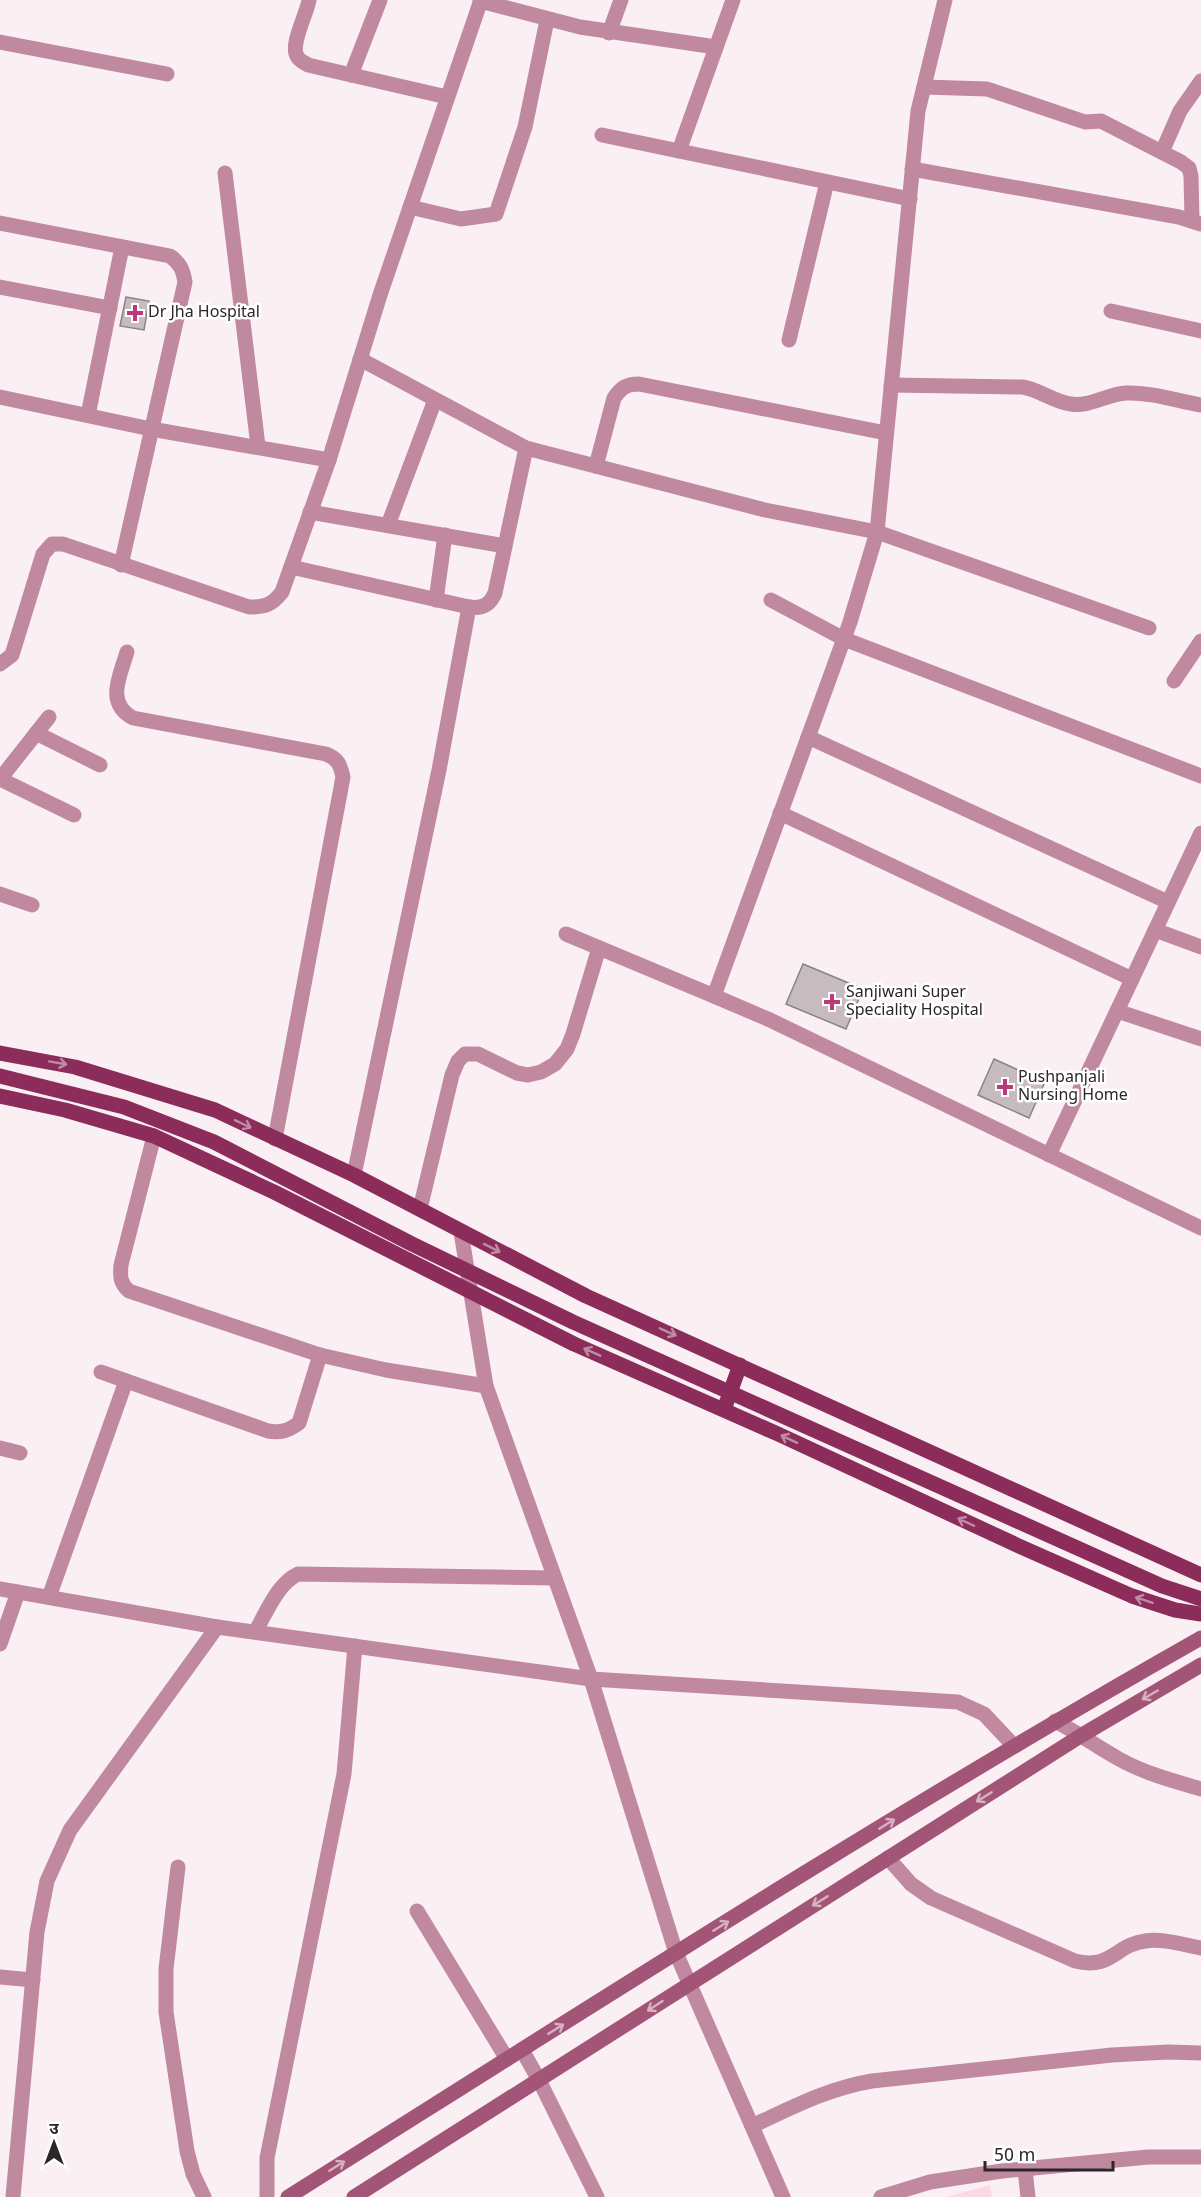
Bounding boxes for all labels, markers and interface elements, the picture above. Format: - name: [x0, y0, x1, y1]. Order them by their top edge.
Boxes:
- place label: Dr Jha Hospital: [148, 303, 260, 324]
- marker: Dr Jha Hospital: [126, 304, 144, 322]
- place label: Sanjiwani Super Speciality Hospital: [846, 983, 983, 1022]
- marker: Sanjiwani Super Speciality Hospital: [823, 993, 841, 1011]
- one-way arrow: [47, 1058, 67, 1069]
- place label: Pushpanjali Nursing Home: [1018, 1068, 1128, 1107]
- marker: Pushpanjali Nursing Home: [996, 1078, 1014, 1096]
- one-way arrow: [233, 1118, 251, 1130]
- one-way arrow: [483, 1243, 501, 1254]
- one-way arrow: [659, 1327, 677, 1338]
- one-way arrow: [583, 1346, 601, 1357]
- one-way arrow: [781, 1433, 799, 1445]
- one-way arrow: [957, 1515, 975, 1527]
- one-way arrow: [1135, 1594, 1154, 1605]
- one-way arrow: [1142, 1689, 1159, 1701]
- one-way arrow: [976, 1791, 993, 1803]
- one-way arrow: [878, 1817, 895, 1829]
- one-way arrow: [812, 1896, 829, 1908]
- one-way arrow: [712, 1919, 729, 1931]
- one-way arrow: [647, 2000, 664, 2012]
- one-way arrow: [547, 2022, 564, 2034]
- north arrow: [24, 2113, 84, 2173]
- text: उ: [49, 2120, 59, 2141]
- scale bar: [985, 2134, 1112, 2172]
- text: 50 m: [994, 2145, 1035, 2168]
- one-way arrow: [328, 2159, 345, 2171]

